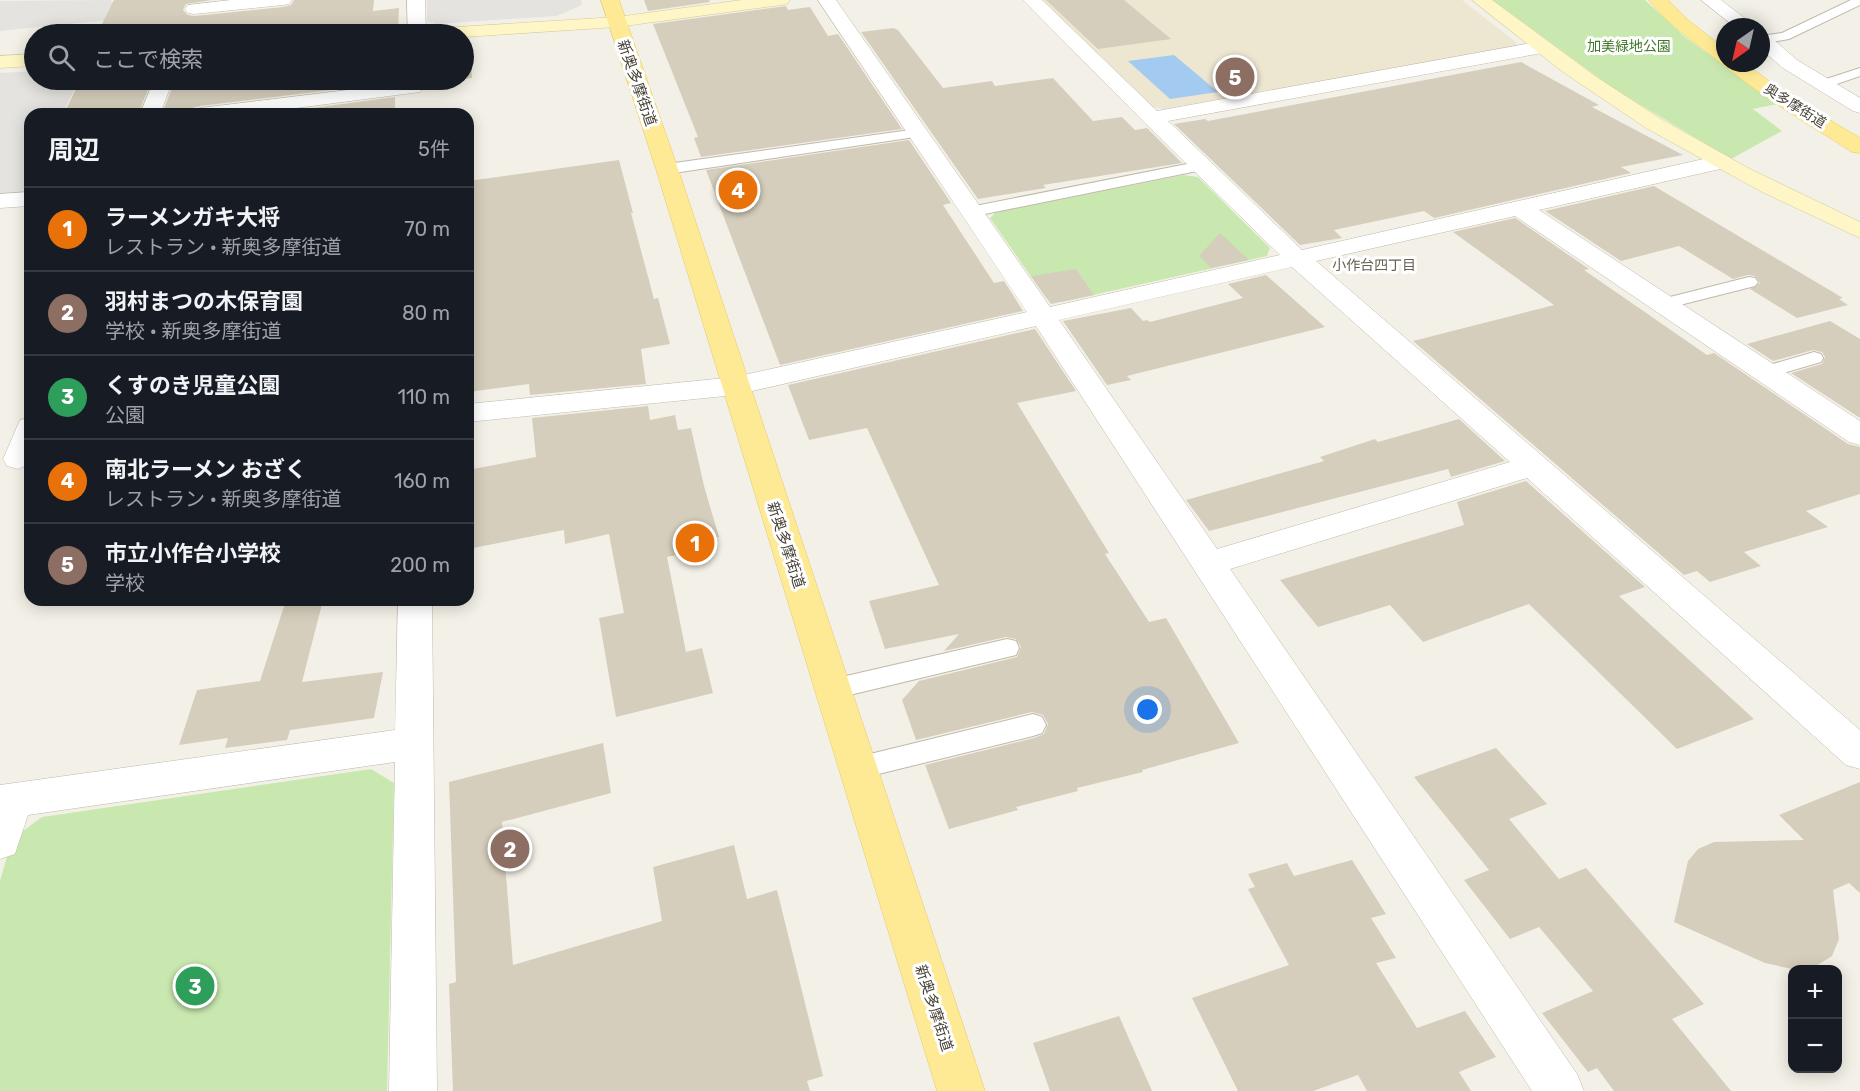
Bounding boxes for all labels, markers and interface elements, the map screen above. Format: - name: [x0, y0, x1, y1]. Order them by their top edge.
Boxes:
- north arrow: [1716, 18, 1770, 72]
- search box: [24, 24, 474, 90]
- street label: 新奥多摩街道: [614, 38, 660, 128]
- park label: 加美緑地公園: [1587, 38, 1671, 55]
- icon: search: [45, 41, 78, 74]
- text: ここで検索: [93, 46, 203, 73]
- pin: 5: [1216, 54, 1254, 100]
- street label: 奥多摩街道: [1761, 80, 1829, 132]
- text: 周辺: [48, 135, 100, 166]
- text: 5件: [418, 137, 450, 161]
- pin: 4: [718, 168, 758, 213]
- text: ラーメンガキ大将: [105, 204, 280, 231]
- text: 1: [63, 217, 72, 241]
- text: 70 m: [404, 217, 450, 241]
- text: レストラン · 新奥多摩街道: [105, 235, 341, 259]
- district label: 小作台四丁目: [1332, 257, 1416, 274]
- text: 羽村まつの木保育園: [105, 288, 303, 315]
- text: 2: [61, 301, 74, 325]
- text: 80 m: [402, 301, 450, 325]
- text: 学校 · 新奥多摩街道: [105, 319, 281, 343]
- text: くすのき児童公園: [105, 372, 280, 399]
- text: 3: [61, 385, 74, 409]
- text: 110 m: [398, 385, 450, 409]
- text: 公園: [105, 403, 145, 427]
- text: 南北ラーメン おざく: [105, 456, 307, 483]
- text: 4: [61, 469, 74, 493]
- text: 160 m: [394, 469, 450, 493]
- text: レストラン · 新奥多摩街道: [105, 487, 341, 511]
- street label: 新奥多摩街道: [764, 499, 808, 591]
- pin: 1: [676, 520, 714, 566]
- text: 市立小作台小学校: [105, 540, 281, 567]
- text: 5: [61, 553, 74, 577]
- text: 200 m: [390, 553, 450, 577]
- text: 学校: [105, 571, 145, 595]
- your location: [1133, 695, 1162, 724]
- pin: 2: [490, 826, 530, 872]
- street label: 新奥多摩街道: [912, 962, 956, 1054]
- pin: 3: [176, 964, 214, 1008]
- map controls: [1788, 965, 1842, 1073]
- button: +: [1788, 965, 1842, 1019]
- button: −: [1788, 1019, 1842, 1073]

